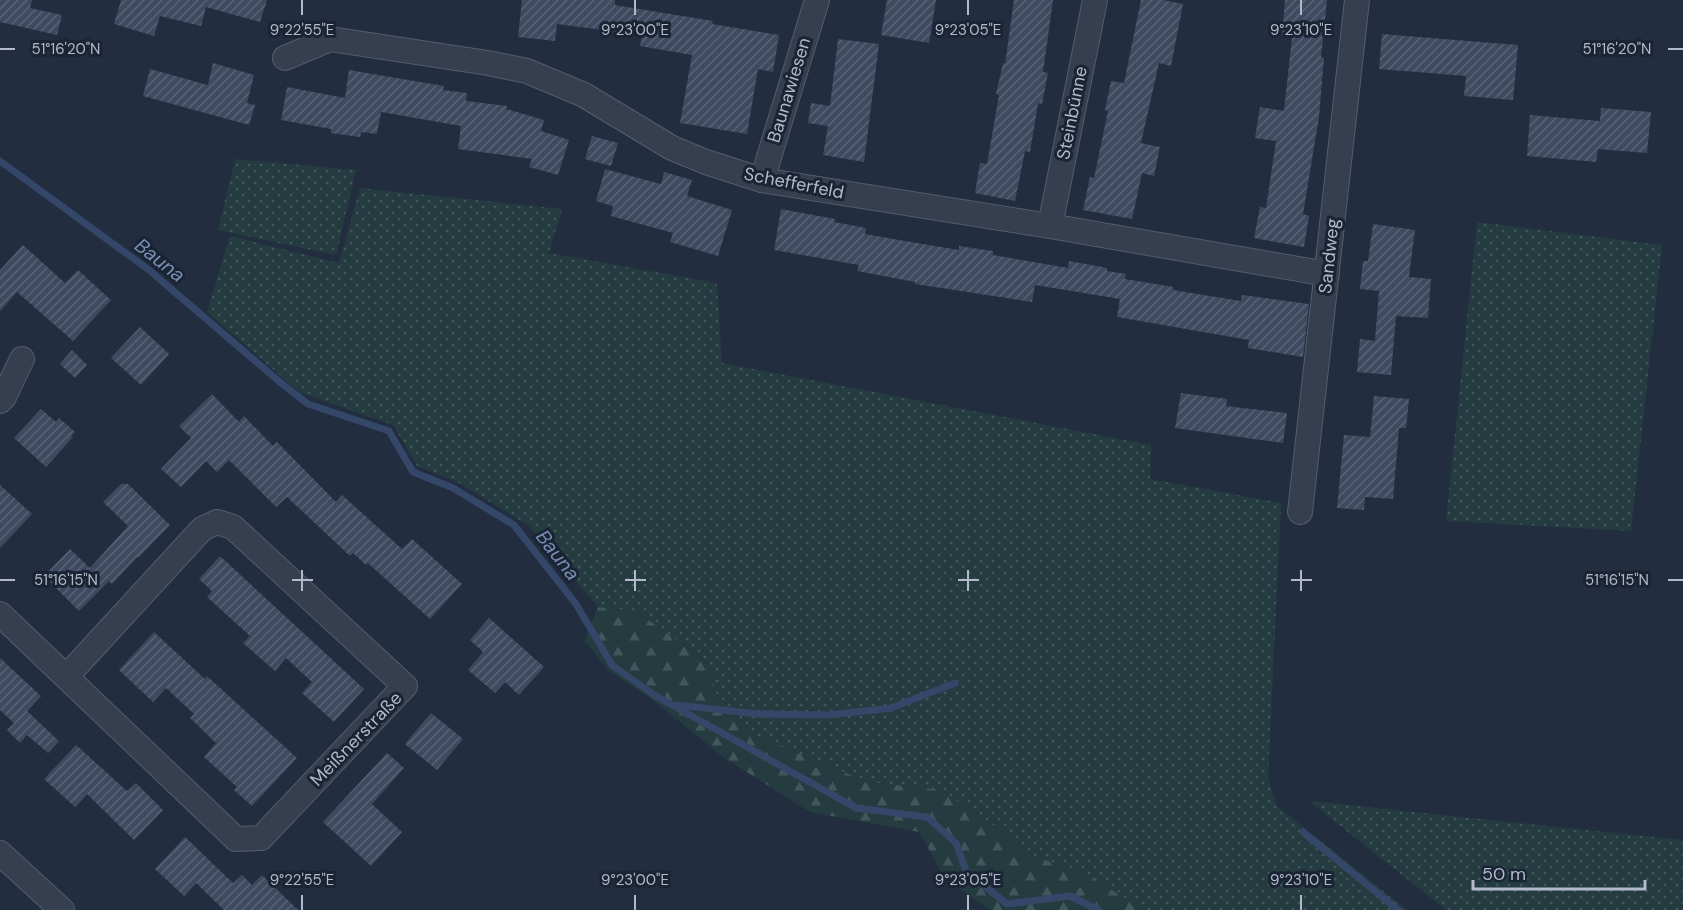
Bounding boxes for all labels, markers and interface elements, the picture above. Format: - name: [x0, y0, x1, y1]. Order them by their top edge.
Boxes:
- text: 9°22'55"E: [270, 20, 334, 40]
- text: 9°23'00"E: [601, 20, 669, 40]
- text: 9°23'05"E: [935, 20, 1001, 40]
- text: 9°23'10"E: [1270, 20, 1332, 40]
- street label: Baunawiesen: [762, 34, 816, 146]
- text: 51°16'20"N: [32, 39, 100, 59]
- text: 51°16'20"N: [1583, 39, 1651, 59]
- street label: Steinbünne: [1051, 64, 1093, 162]
- street label: Schefferfeld: [742, 162, 846, 204]
- street label: Sandweg: [1313, 217, 1345, 295]
- water label: Bauna: [129, 232, 191, 288]
- water label: Bauna: [530, 524, 586, 586]
- text: 51°16'15"N: [34, 570, 98, 590]
- text: 51°16'15"N: [1585, 570, 1649, 590]
- street label: Meißnerstraße: [305, 687, 407, 791]
- scale bar: [1473, 853, 1646, 891]
- text: 50 m: [1482, 862, 1526, 886]
- text: 9°22'55"E: [270, 870, 334, 890]
- text: 9°23'00"E: [601, 870, 669, 890]
- text: 9°23'05"E: [935, 870, 1001, 890]
- text: 9°23'10"E: [1270, 870, 1332, 890]

